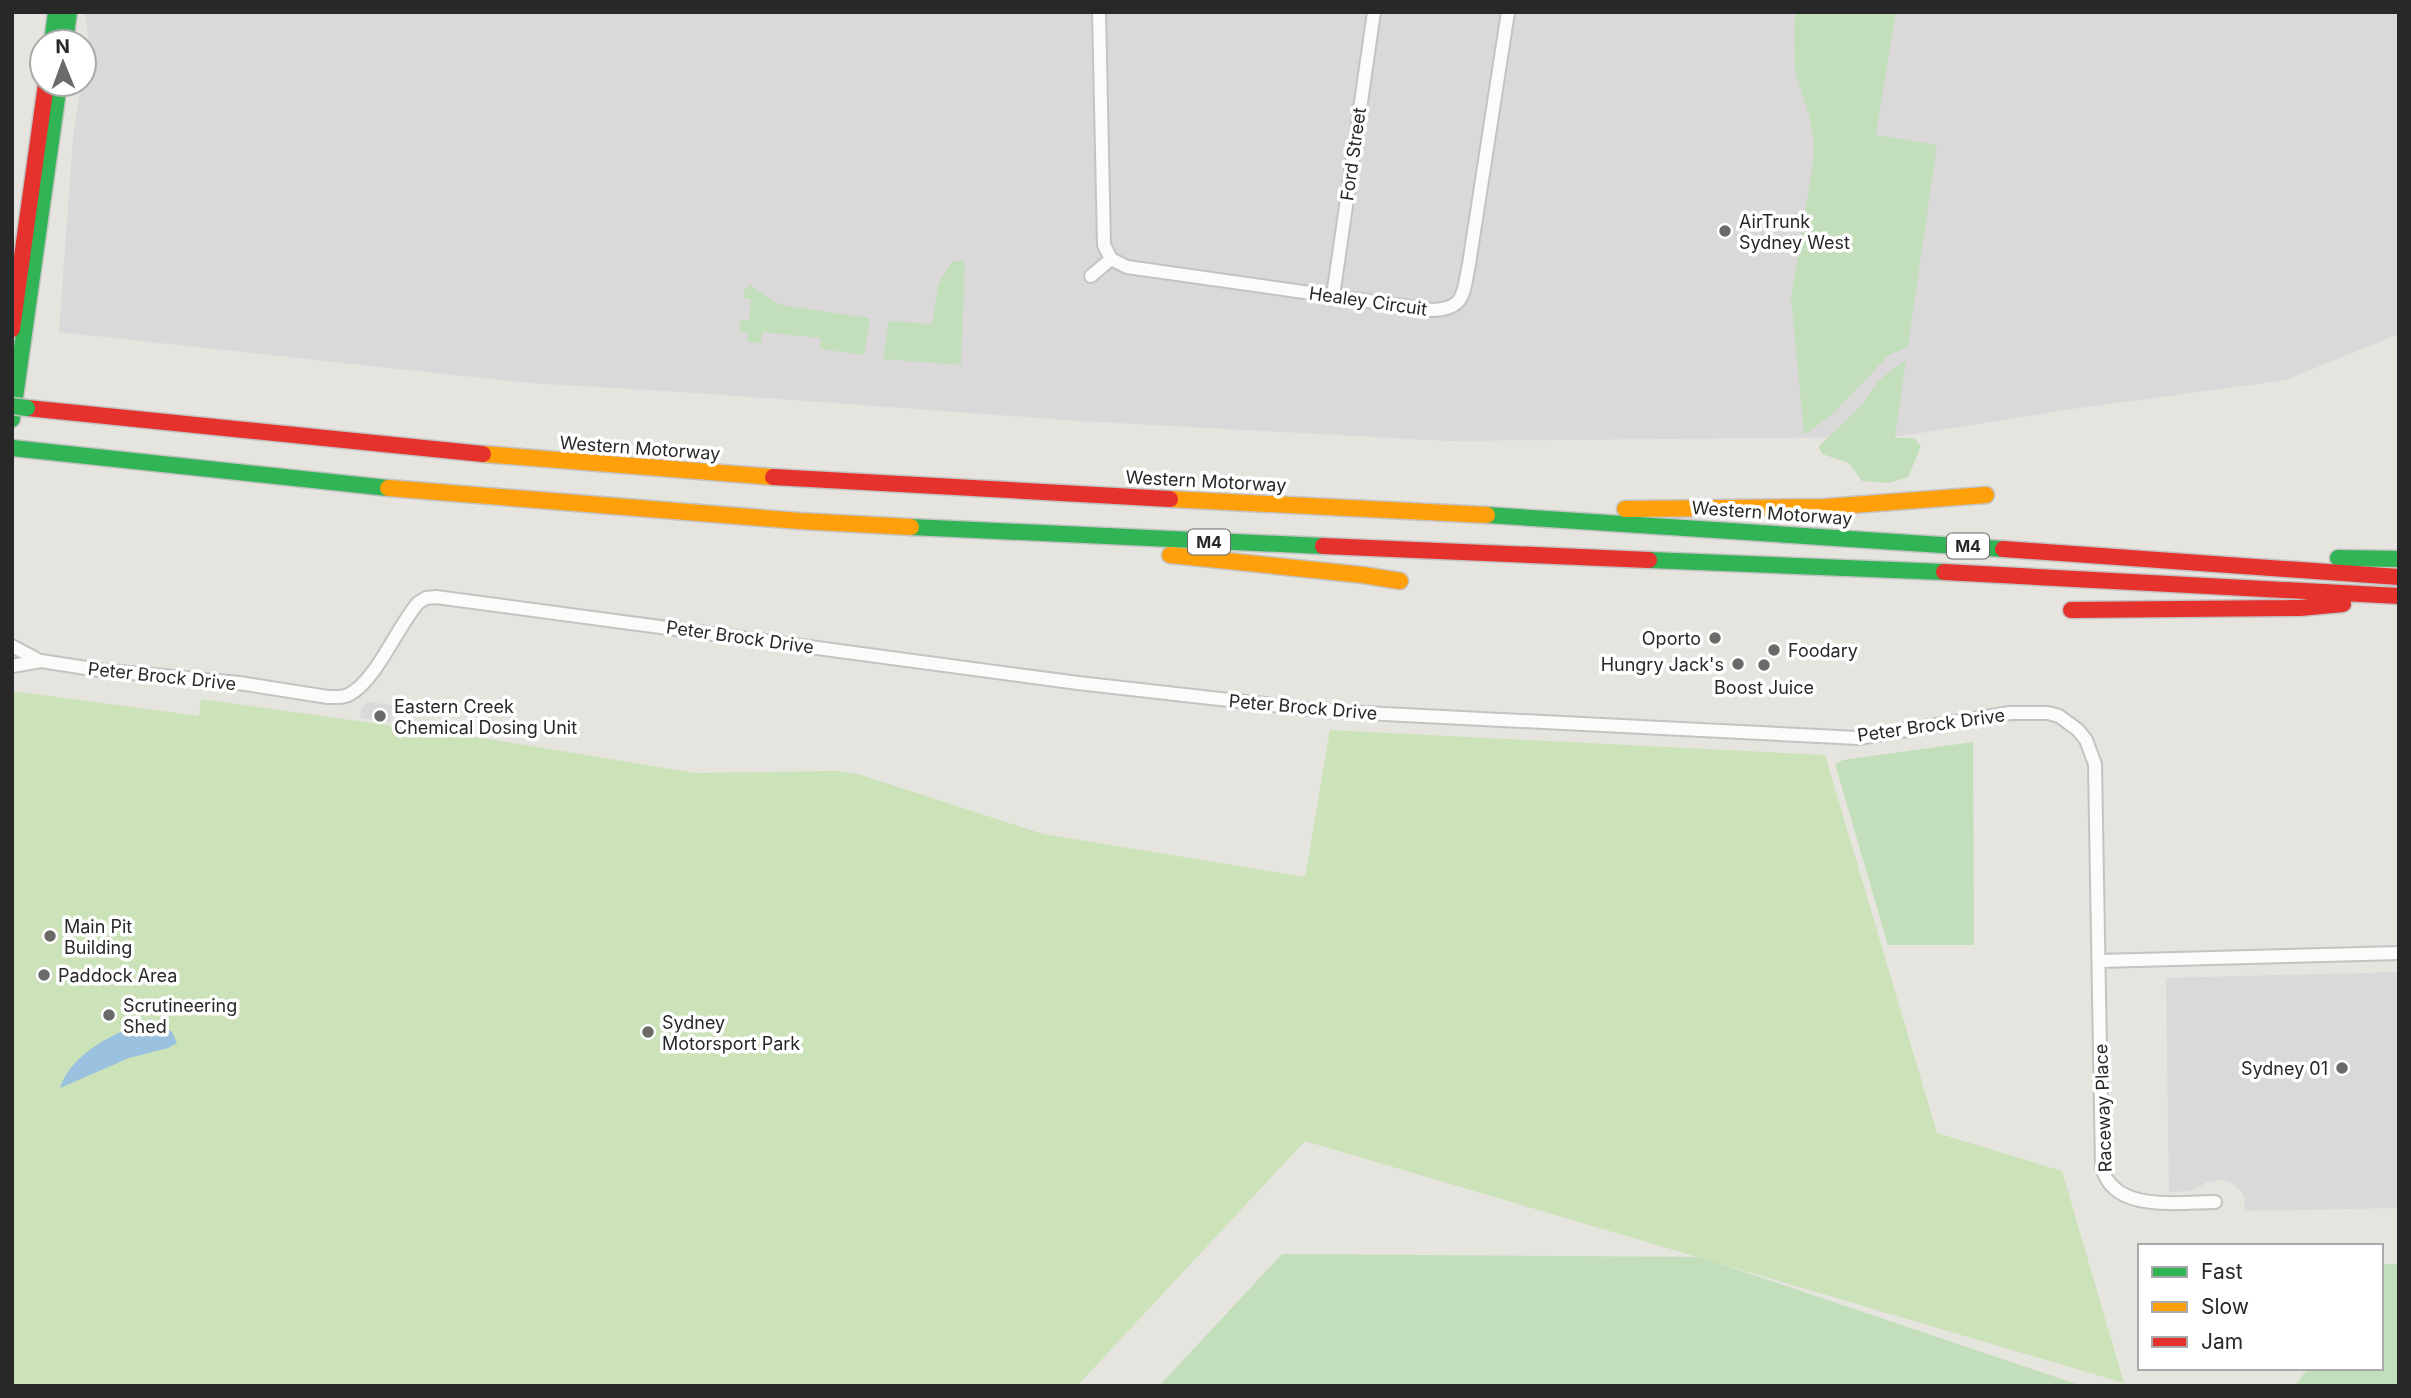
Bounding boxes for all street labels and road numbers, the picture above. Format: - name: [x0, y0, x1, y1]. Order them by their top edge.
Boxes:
- street label: Ford Street: [1336, 106, 1370, 202]
- street label: Healey Circuit: [1308, 282, 1428, 320]
- street label: Western Motorway: [559, 432, 721, 464]
- street label: Western Motorway: [1125, 466, 1287, 496]
- street label: Western Motorway: [1691, 497, 1853, 529]
- road number: M4: [1188, 530, 1230, 554]
- road number: M4: [1947, 534, 1989, 558]
- street label: Peter Brock Drive: [665, 616, 815, 658]
- street label: Peter Brock Drive: [87, 658, 237, 694]
- street label: Peter Brock Drive: [1228, 690, 1378, 724]
- street label: Peter Brock Drive: [1856, 704, 2006, 746]
- street label: Raceway Place: [2090, 1043, 2116, 1173]

